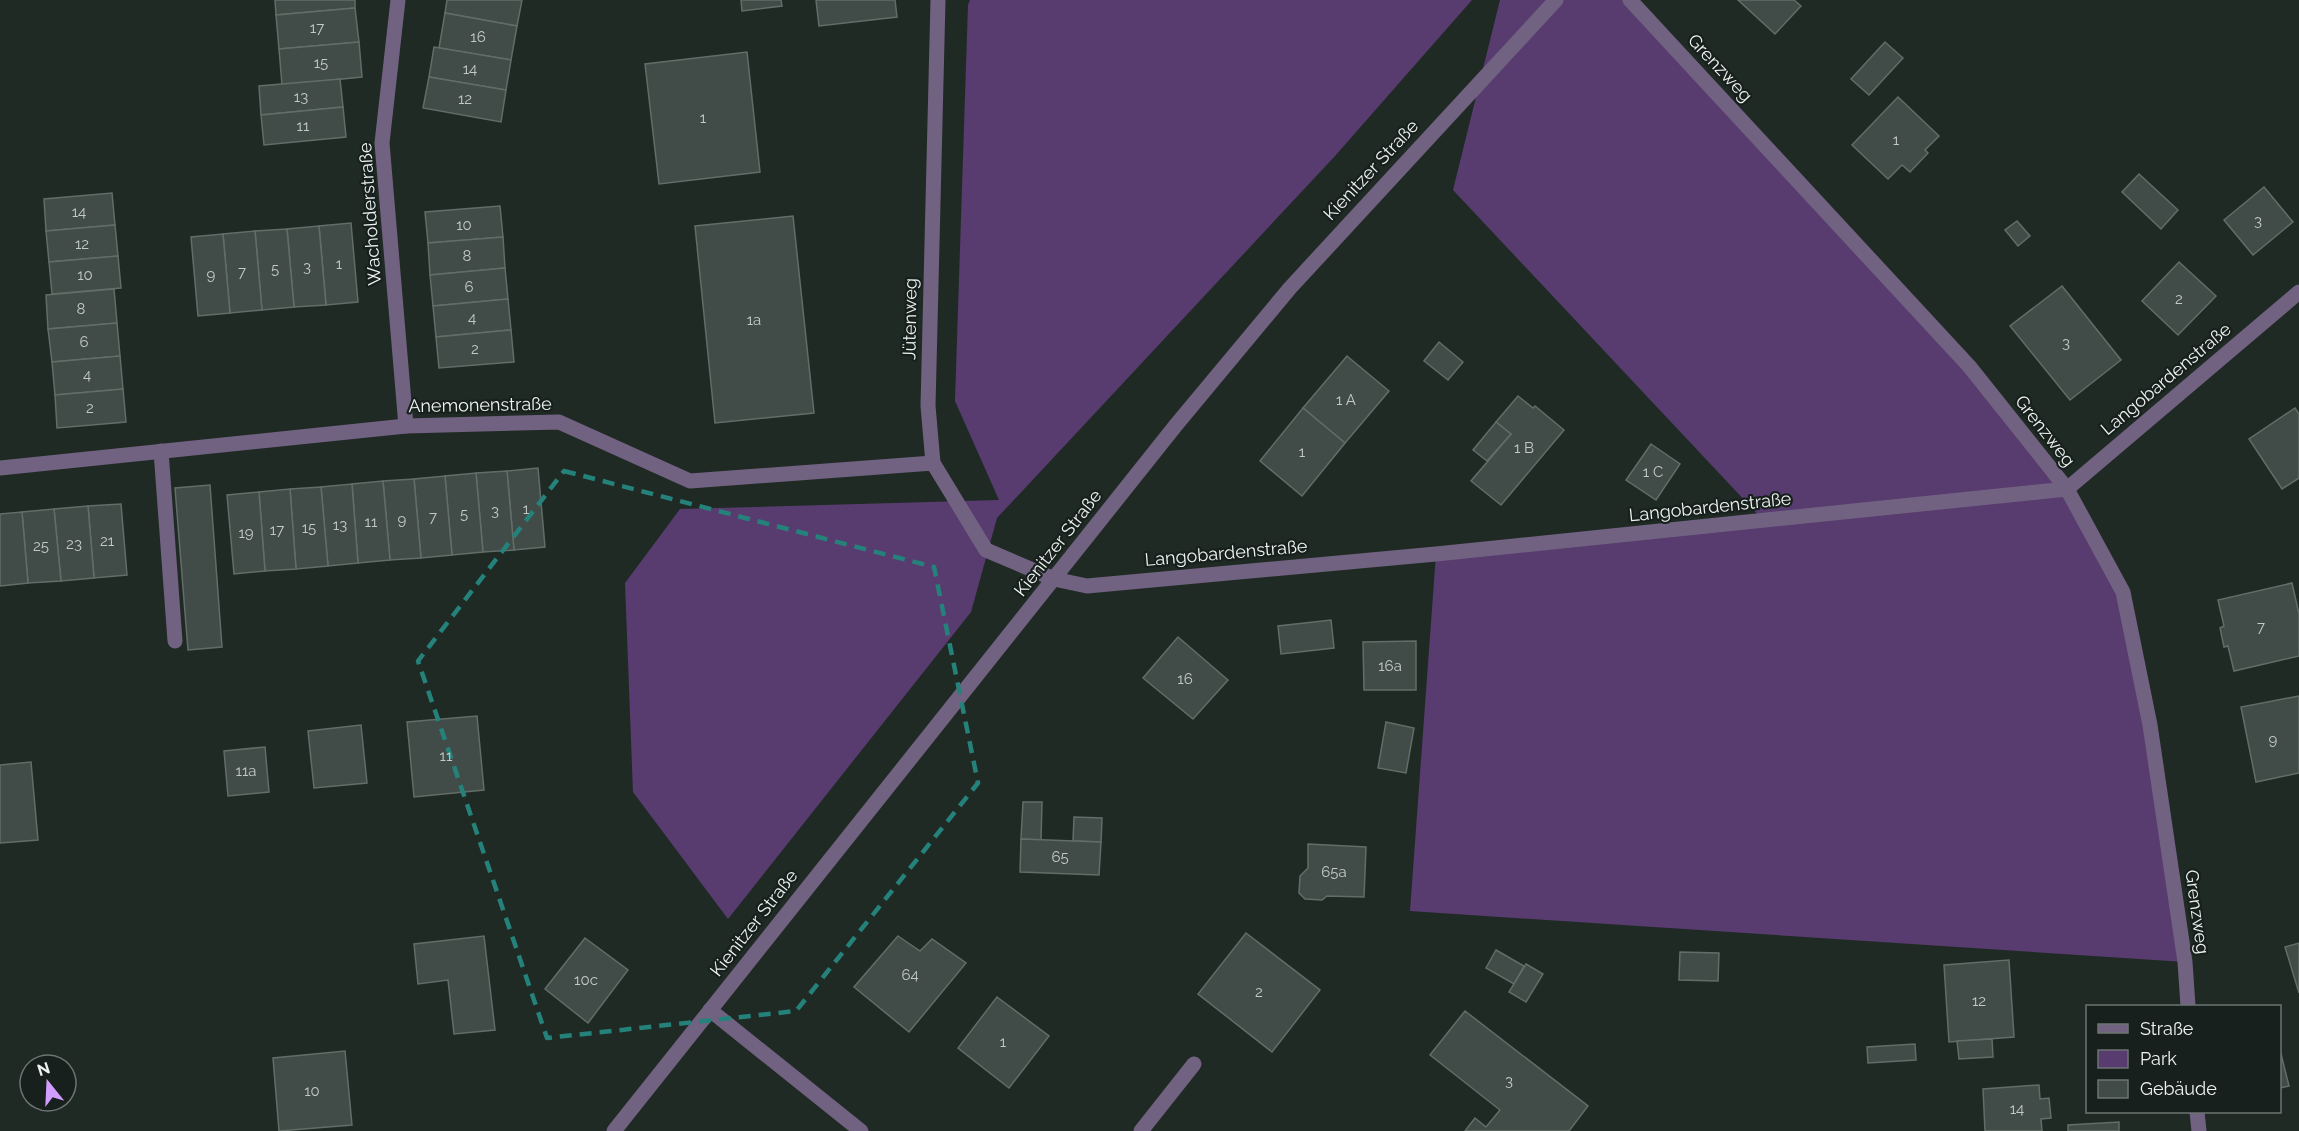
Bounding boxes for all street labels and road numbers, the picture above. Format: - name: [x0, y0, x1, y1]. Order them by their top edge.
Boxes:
- street label: Grenzweg: [1684, 29, 1757, 106]
- street label: Kienitzer Straße: [1319, 115, 1423, 224]
- street label: Wacholderstraße: [354, 142, 385, 286]
- street label: Jütenweg: [898, 278, 921, 360]
- street label: Langobardenstraße: [2096, 318, 2235, 439]
- street label: Grenzweg: [2011, 391, 2080, 471]
- street label: Anemonenstraße: [408, 393, 552, 416]
- street label: Kienitzer Straße: [1009, 485, 1106, 600]
- street label: Langobardenstraße: [1628, 487, 1793, 525]
- street label: Langobardenstraße: [1144, 535, 1309, 570]
- street label: Kienitzer Straße: [705, 865, 802, 980]
- street label: Grenzweg: [2181, 868, 2214, 955]

